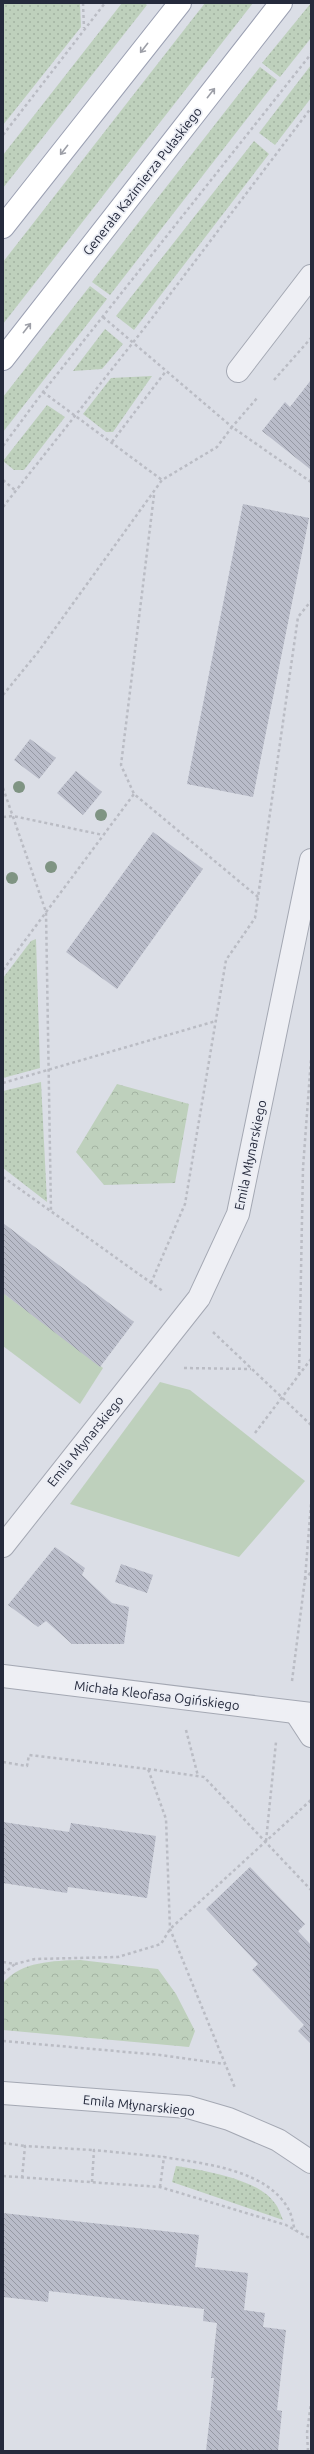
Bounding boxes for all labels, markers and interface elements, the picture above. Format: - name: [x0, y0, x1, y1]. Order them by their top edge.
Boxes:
- one-way arrow: [140, 43, 149, 54]
- one-way arrow: [206, 88, 215, 99]
- street label: Generała Kazimierza Pułaskiego: [80, 104, 204, 258]
- one-way arrow: [59, 145, 68, 156]
- one-way arrow: [23, 322, 31, 333]
- street label: Emila Młynarskiego: [231, 1099, 269, 1211]
- street label: Emila Młynarskiego: [44, 1393, 126, 1489]
- street label: Michała Kleofasa Ogińskiego: [73, 1678, 241, 1712]
- street label: Emila Młynarskiego: [82, 2092, 196, 2118]

